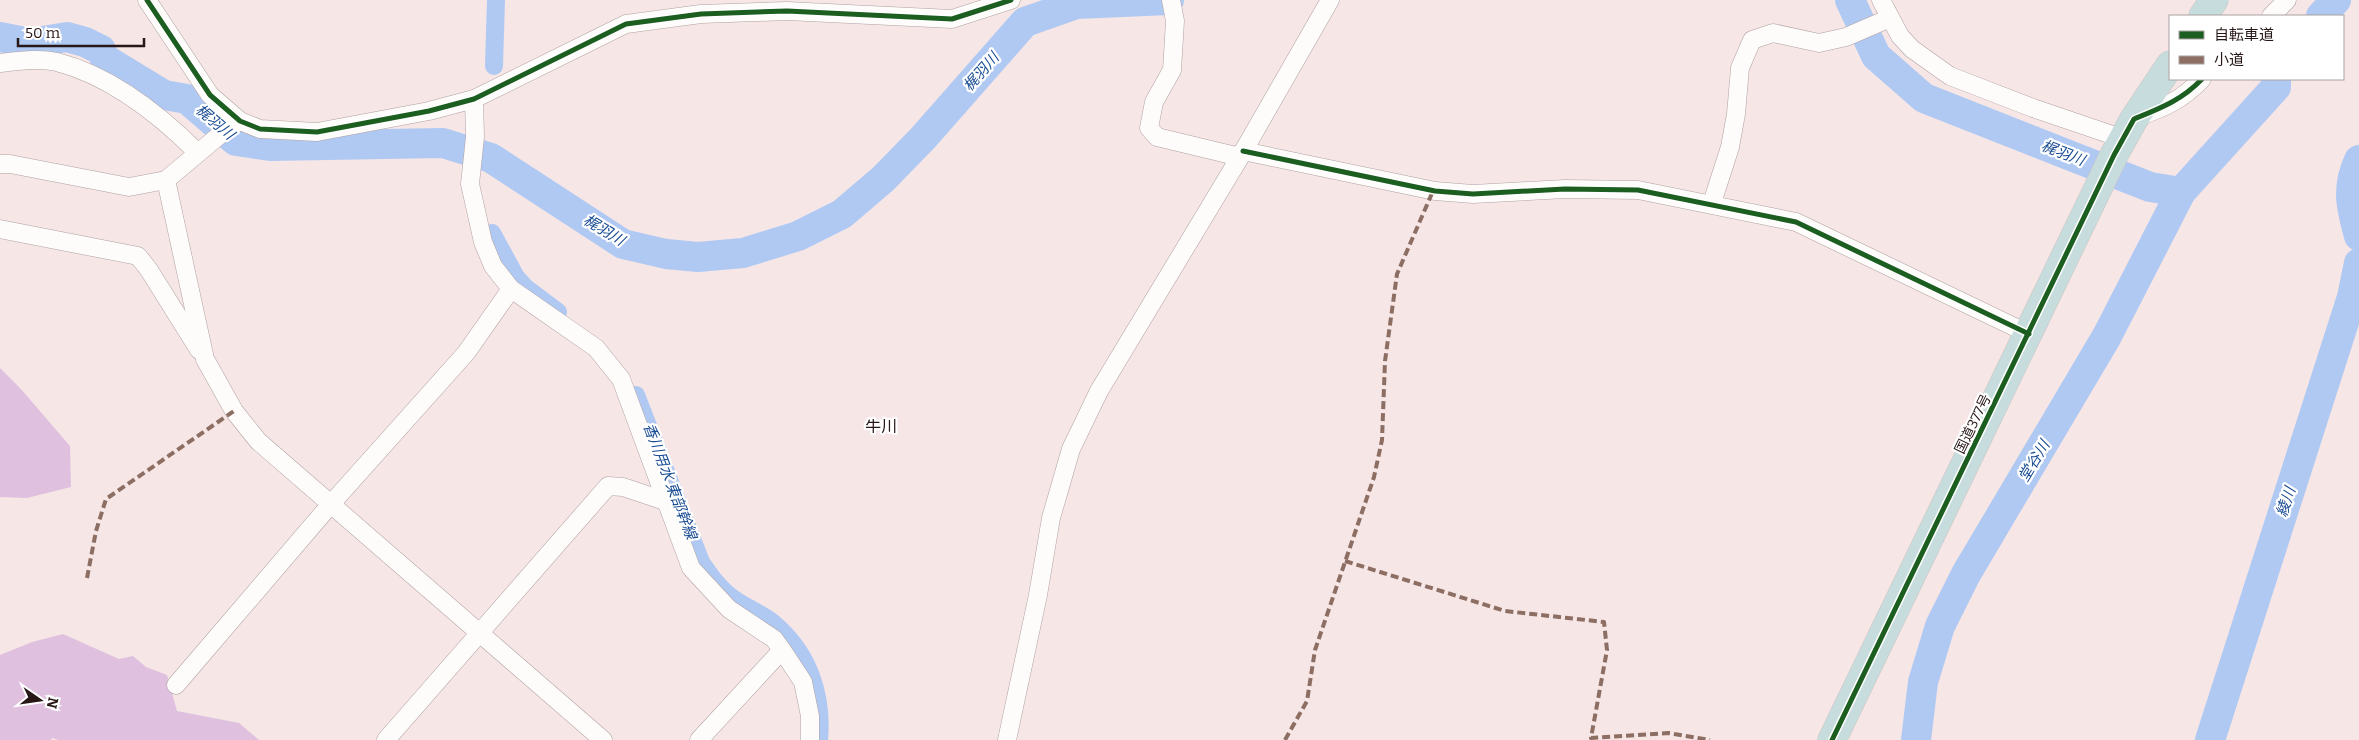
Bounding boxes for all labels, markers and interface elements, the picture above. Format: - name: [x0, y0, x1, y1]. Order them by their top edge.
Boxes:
- scale bar: [18, 15, 144, 47]
- legend: [2169, 15, 2344, 80]
- text: 50 m: [25, 24, 61, 42]
- text: 自転車道: [2214, 26, 2274, 44]
- water label: 梶羽川: [959, 48, 1004, 95]
- text: 小道: [2214, 51, 2244, 69]
- water label: 梶羽川: [192, 101, 240, 145]
- water label: 梶羽川: [2039, 137, 2089, 170]
- water label: 梶羽川: [580, 211, 630, 250]
- street label: 国道377号: [1951, 391, 1995, 457]
- district label: 牛川: [865, 417, 897, 436]
- water label: 香川用水 東部幹線: [640, 420, 701, 543]
- water label: 堂谷川: [2015, 435, 2054, 485]
- water label: 綾川: [2273, 483, 2300, 519]
- north arrow: [15, 675, 65, 725]
- text: N: [43, 696, 62, 710]

